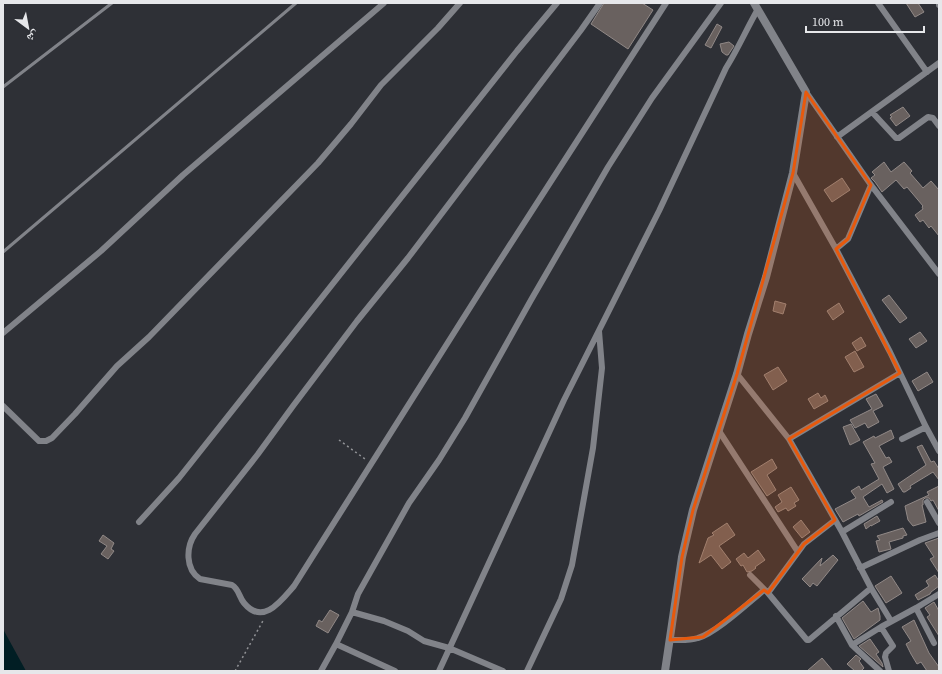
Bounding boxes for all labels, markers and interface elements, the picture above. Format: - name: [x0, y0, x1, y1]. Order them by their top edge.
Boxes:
- north arrow: [8, 8, 48, 48]
- scale bar: [806, 8, 924, 34]
- text: 100 m: [812, 14, 844, 30]
- text: ش: [24, 27, 42, 46]

